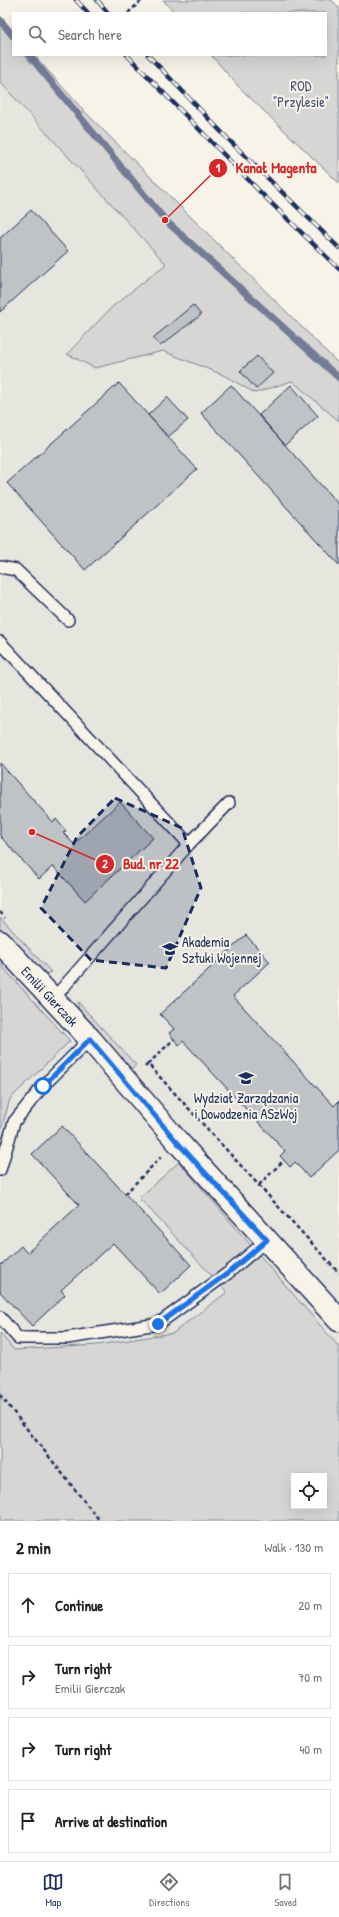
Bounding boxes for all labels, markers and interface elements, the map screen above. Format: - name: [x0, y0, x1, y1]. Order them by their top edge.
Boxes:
- search box: [12, 12, 327, 56]
- icon: search: [26, 23, 48, 45]
- text: Search here: [58, 24, 122, 45]
- park label: ROD "Przylesie": [273, 76, 329, 112]
- callout: Kanał Magenta: [208, 155, 325, 182]
- text: Kanał Magenta: [236, 157, 317, 179]
- text: 1: [216, 159, 221, 176]
- callout: Bud. nr 22: [95, 850, 187, 877]
- text: Bud. nr 22: [123, 853, 180, 874]
- text: 2: [102, 855, 108, 872]
- place label: Akademia Sztuki Wojennej: [182, 932, 262, 968]
- school or university icon: Akademia Sztuki Wojennej: [161, 940, 179, 958]
- street label: Emilii Gierczak: [17, 962, 83, 1030]
- school or university icon: Wydział Zarządzania i Dowodzenia ASzWoj: [237, 1069, 255, 1087]
- route start: [34, 1077, 52, 1095]
- place label: Wydział Zarządzania i Dowodzenia ASzWoj: [194, 1088, 299, 1124]
- route end: [149, 1315, 167, 1333]
- map controls: [291, 1473, 327, 1509]
- button: locate: [291, 1473, 327, 1509]
- text: 2 min: [16, 1536, 51, 1559]
- text: Walk · 130 m: [264, 1538, 323, 1556]
- icon: ahead: [17, 1594, 39, 1616]
- text: Continue: [55, 1595, 103, 1616]
- text: 20 m: [298, 1596, 322, 1614]
- text: Turn right: [55, 1658, 111, 1679]
- icon: right: [17, 1666, 39, 1688]
- text: 70 m: [298, 1668, 322, 1686]
- text: Emilii Gierczak: [55, 1679, 125, 1697]
- icon: right: [17, 1738, 39, 1760]
- text: Turn right: [55, 1739, 111, 1760]
- text: 40 m: [299, 1740, 322, 1758]
- icon: arrive: [17, 1810, 39, 1832]
- text: Arrive at destination: [55, 1811, 167, 1832]
- tab: Map: [42, 1871, 64, 1909]
- tab: Directions: [149, 1871, 190, 1909]
- tab: Saved: [274, 1871, 297, 1909]

